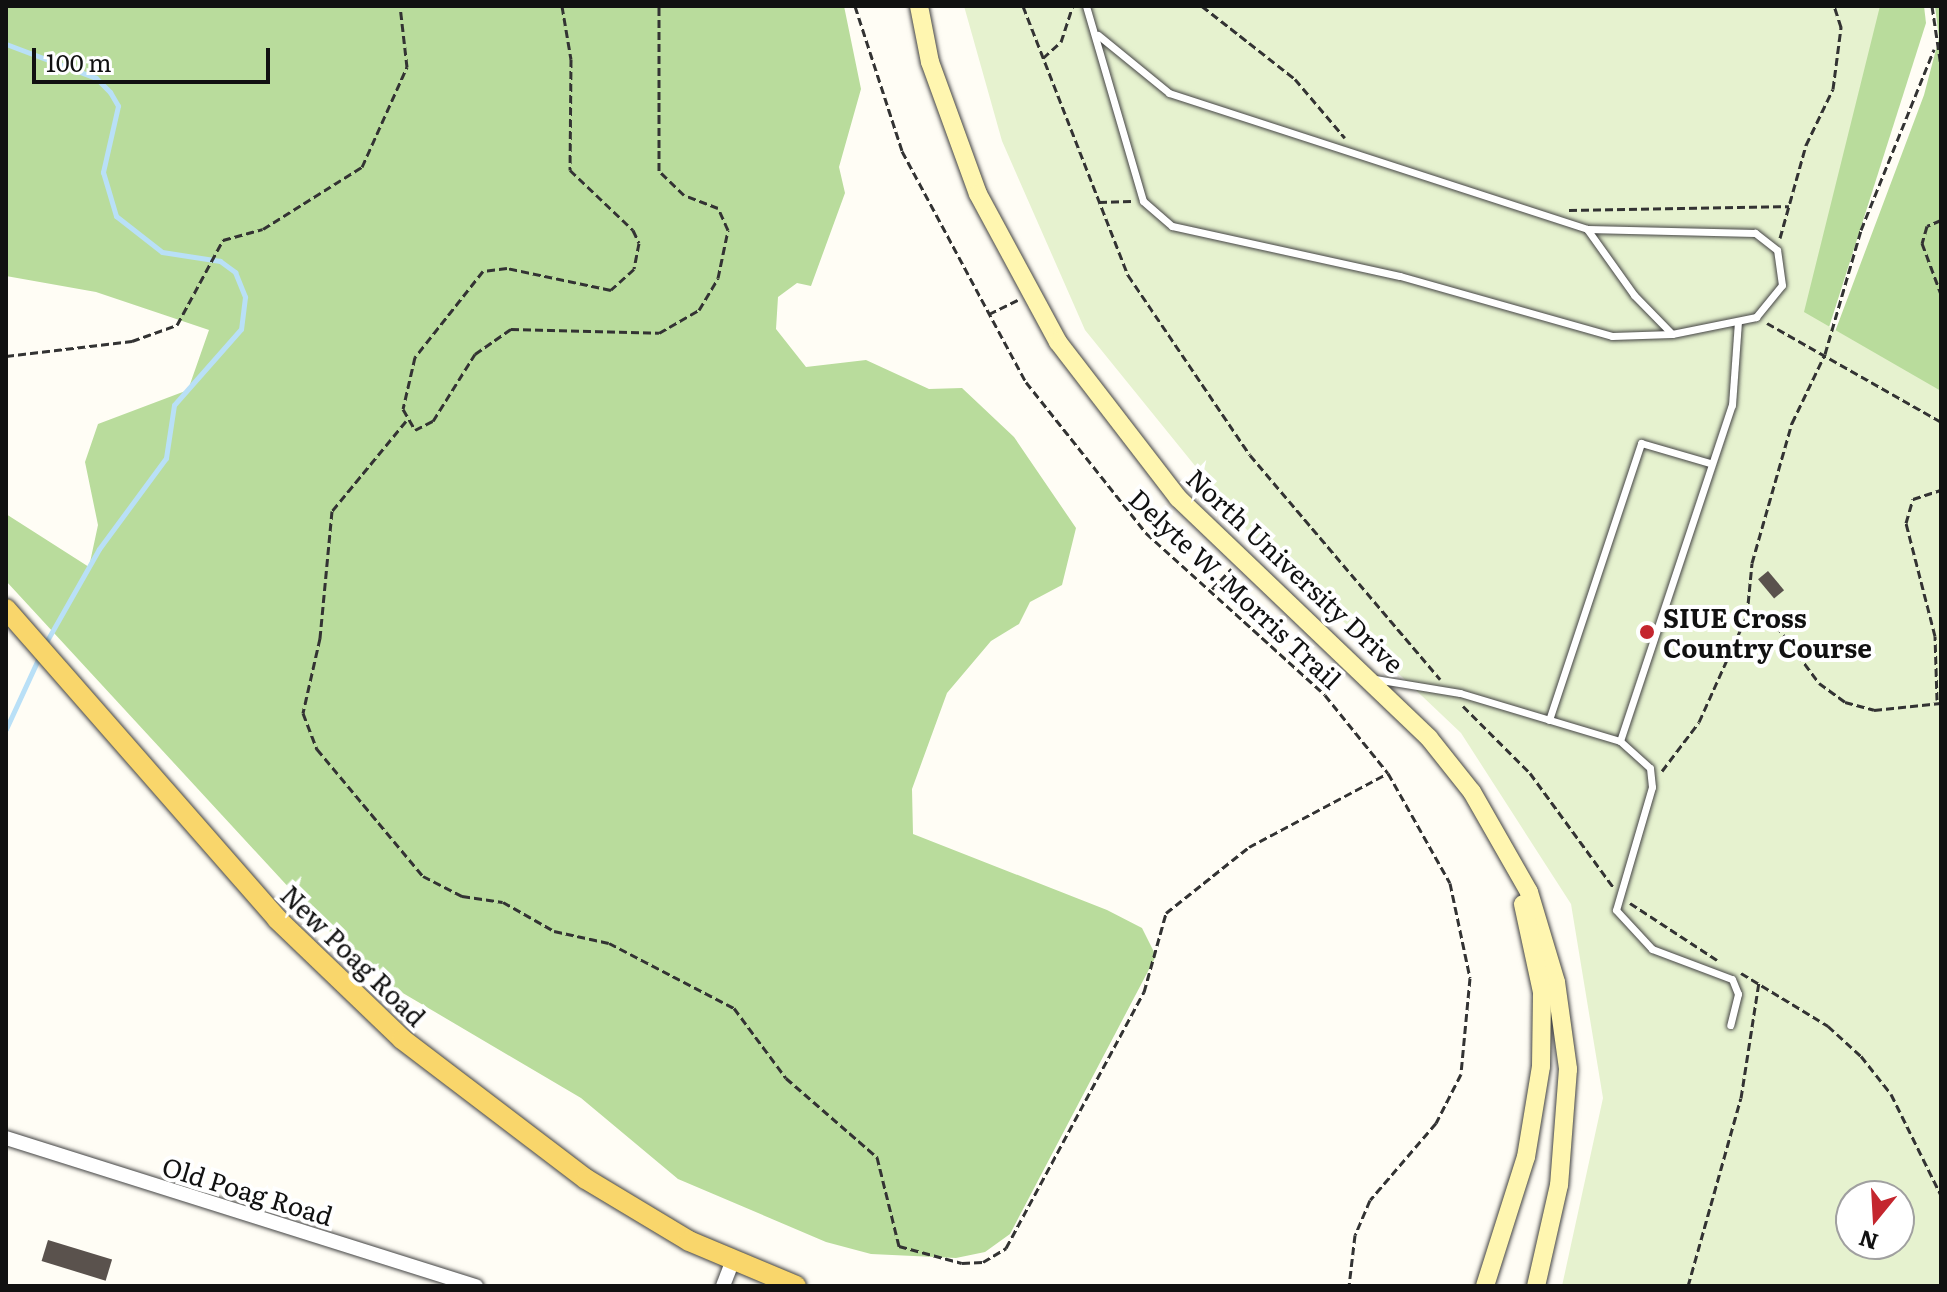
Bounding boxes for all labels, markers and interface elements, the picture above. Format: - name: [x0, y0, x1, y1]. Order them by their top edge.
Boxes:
- scale bar: [36, 32, 274, 82]
- text: 100 m: [46, 44, 112, 79]
- street label: North University Drive: [1181, 461, 1411, 679]
- street label: Delyte W. Morris Trail: [1124, 482, 1348, 694]
- place label: SIUE Cross Country Course: [1663, 601, 1872, 662]
- marker: SIUE Cross Country Course: [1638, 623, 1656, 641]
- street label: New Poag Road: [275, 878, 433, 1032]
- street label: Old Poag Road: [159, 1149, 337, 1231]
- north arrow: [1835, 1180, 1915, 1260]
- text: N: [1854, 1223, 1882, 1260]

